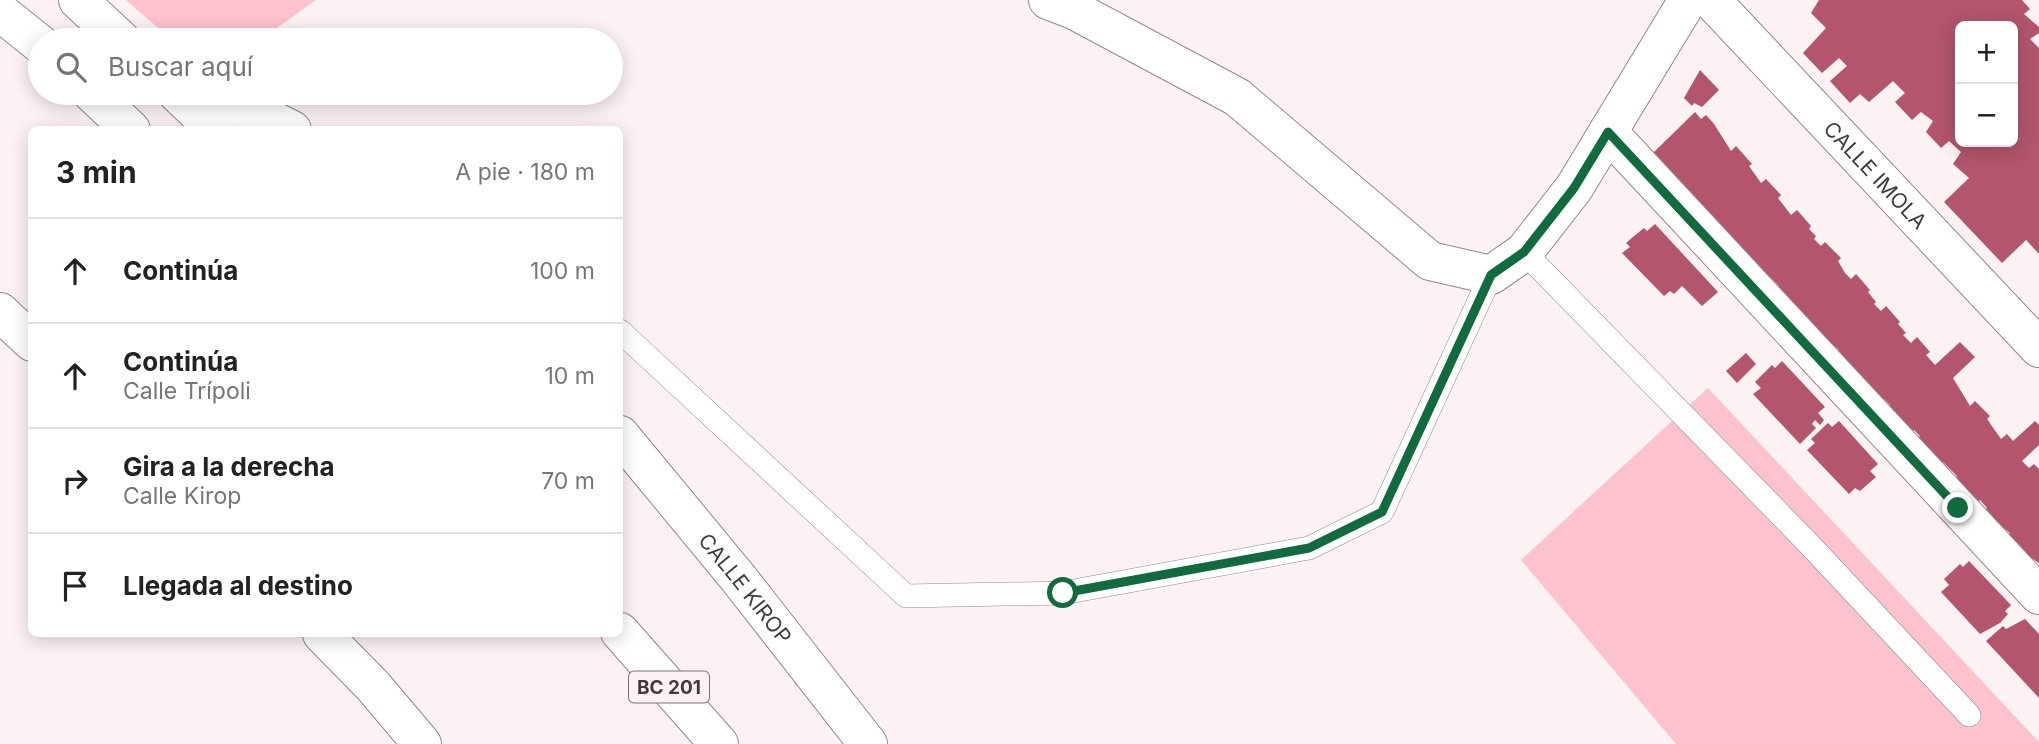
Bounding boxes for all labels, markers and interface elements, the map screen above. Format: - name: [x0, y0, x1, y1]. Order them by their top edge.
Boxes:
- map controls: [1955, 21, 2018, 147]
- button: +: [1955, 21, 2018, 84]
- search box: [28, 28, 623, 105]
- icon: search: [52, 48, 90, 86]
- text: Buscar aquí: [108, 51, 253, 82]
- button: −: [1955, 84, 2018, 147]
- street label: CALLE IMOLA: [1819, 116, 1932, 234]
- text: 3 min: [56, 154, 137, 190]
- text: A pie · 180 m: [455, 158, 595, 186]
- icon: ahead: [56, 252, 94, 290]
- text: Continúa: [123, 255, 238, 286]
- text: 100 m: [530, 257, 595, 285]
- text: Continúa: [123, 346, 238, 377]
- icon: ahead: [56, 357, 94, 395]
- text: 10 m: [545, 362, 595, 390]
- text: Calle Trípoli: [123, 377, 251, 405]
- text: Gira a la derecha: [123, 451, 335, 482]
- icon: right: [56, 462, 94, 500]
- text: 70 m: [541, 467, 595, 495]
- text: Calle Kirop: [123, 482, 241, 510]
- route end: [1942, 492, 1973, 523]
- street label: CALLE KIROP: [694, 528, 797, 648]
- icon: arrive: [56, 567, 94, 605]
- text: Llegada al destino: [123, 570, 353, 601]
- route start: [1047, 577, 1078, 608]
- road number: BC 201: [629, 672, 709, 702]

